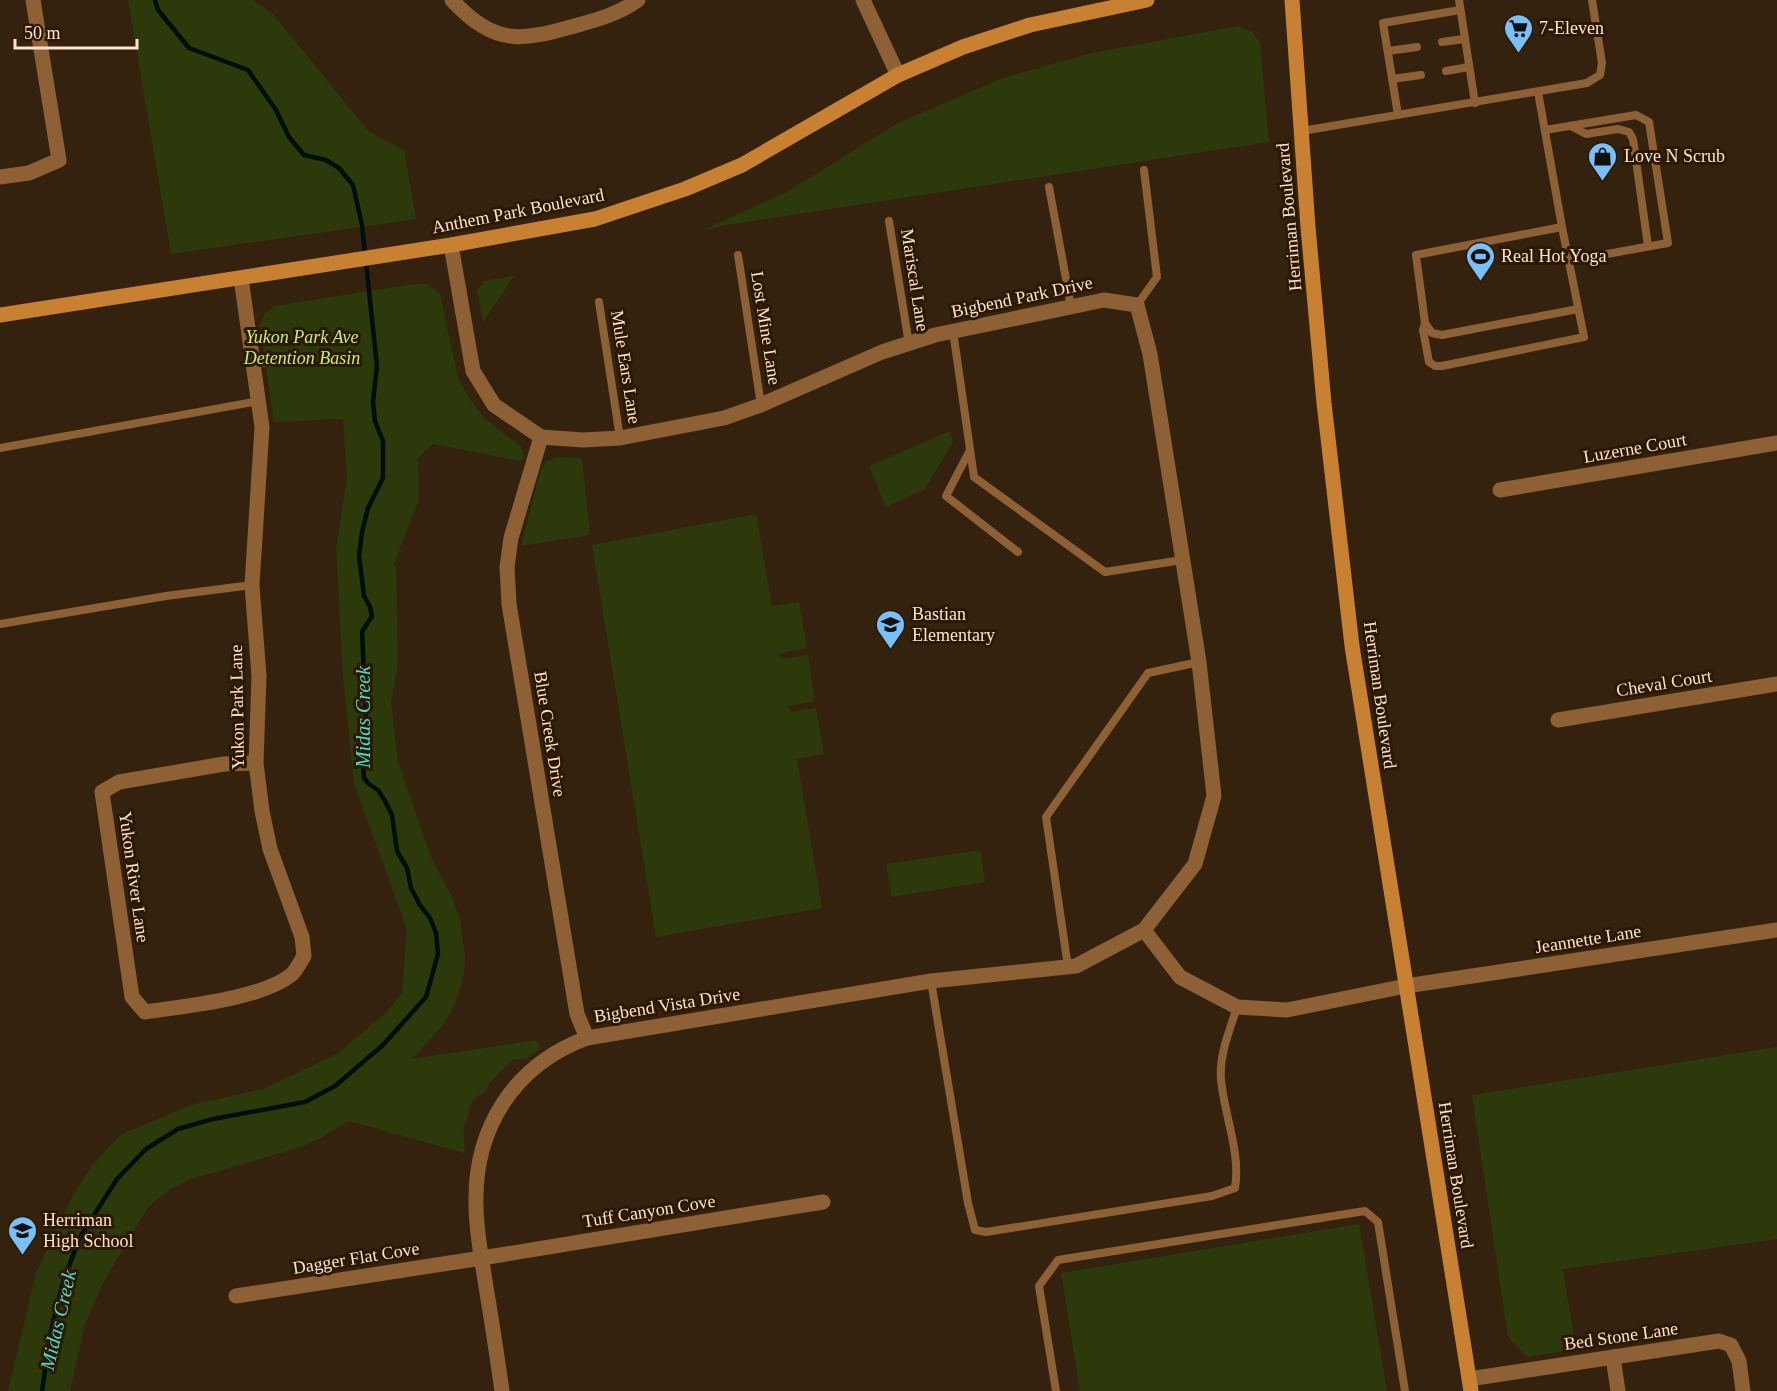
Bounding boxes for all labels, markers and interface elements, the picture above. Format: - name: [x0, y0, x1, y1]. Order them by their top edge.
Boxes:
- scale bar: [15, 12, 136, 50]
- supermarket icon: 7-Eleven: [1502, 12, 1534, 54]
- place label: 7-Eleven: [1539, 18, 1604, 38]
- text: 50 m: [24, 23, 61, 43]
- shop icon: Love N Scrub: [1587, 140, 1619, 182]
- street label: Herriman Boulevard: [1273, 142, 1305, 292]
- place label: Love N Scrub: [1624, 146, 1725, 166]
- street label: Anthem Park Boulevard: [430, 184, 606, 238]
- street label: Mariscal Lane: [897, 227, 933, 333]
- sports icon: Real Hot Yoga: [1464, 240, 1496, 282]
- place label: Real Hot Yoga: [1501, 246, 1607, 266]
- street label: Lost Mine Lane: [747, 270, 785, 386]
- street label: Bigbend Park Drive: [950, 272, 1094, 322]
- street label: Mule Ears Lane: [607, 309, 645, 425]
- park label: Yukon Park Ave Detention Basin: [243, 327, 360, 368]
- street label: Luzerne Court: [1582, 429, 1688, 467]
- place label: Bastian Elementary: [912, 604, 995, 645]
- school or university icon: Bastian Elementary: [875, 608, 907, 650]
- street label: Herriman Boulevard: [1360, 620, 1400, 770]
- street label: Yukon Park Lane: [226, 644, 248, 770]
- water label: Midas Creek: [352, 665, 374, 769]
- street label: Cheval Court: [1615, 666, 1713, 700]
- street label: Blue Creek Drive: [530, 670, 570, 798]
- street label: Yukon River Lane: [115, 810, 153, 944]
- street label: Jeannette Lane: [1533, 921, 1643, 957]
- street label: Bigbend Vista Drive: [593, 984, 741, 1026]
- street label: Herriman Boulevard: [1435, 1100, 1477, 1250]
- street label: Tuff Canyon Cove: [581, 1191, 717, 1231]
- place label: Herriman High School: [43, 1210, 134, 1251]
- school or university icon: Herriman High School: [6, 1214, 38, 1256]
- street label: Dagger Flat Cove: [291, 1238, 421, 1278]
- water label: Midas Creek: [36, 1267, 80, 1373]
- street label: Bed Stone Lane: [1563, 1318, 1679, 1354]

